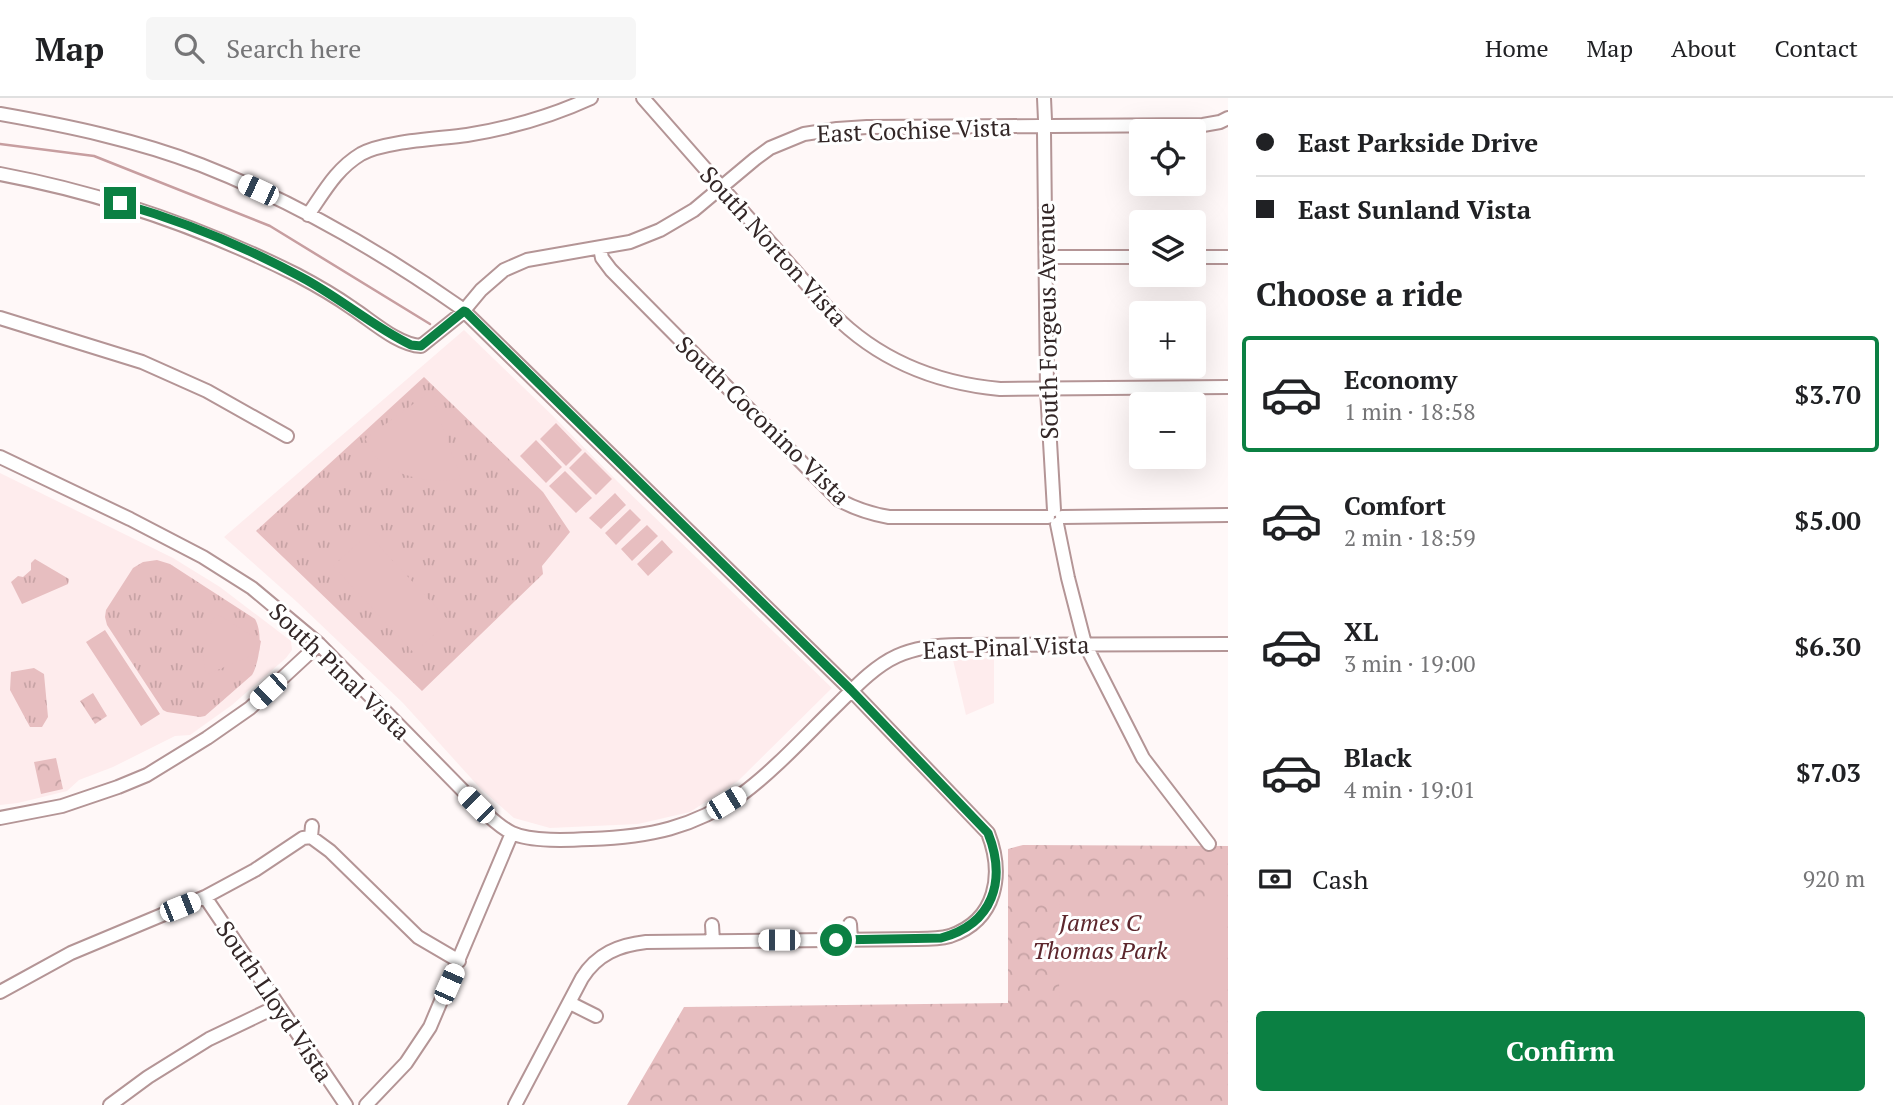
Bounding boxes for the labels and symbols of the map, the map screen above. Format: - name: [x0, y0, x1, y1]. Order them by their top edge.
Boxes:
- street label: East Cochise Vista: [816, 111, 1012, 149]
- street label: South Norton Vista: [693, 159, 855, 333]
- car: [235, 172, 282, 208]
- route end: [104, 187, 136, 219]
- street label: South Forgeus Avenue: [1029, 202, 1065, 440]
- street label: South Coconino Vista: [669, 329, 857, 511]
- street label: South Pinal Vista: [263, 596, 417, 746]
- street label: East Pinal Vista: [922, 628, 1090, 666]
- car: [246, 669, 291, 713]
- car: [454, 783, 499, 827]
- car: [703, 783, 750, 823]
- car: [157, 889, 204, 925]
- park label: James C Thomas Park: [1032, 906, 1168, 966]
- street label: South Lloyd Vista: [209, 914, 341, 1088]
- route start: [820, 924, 852, 956]
- car: [759, 930, 801, 951]
- car: [431, 961, 468, 1007]

